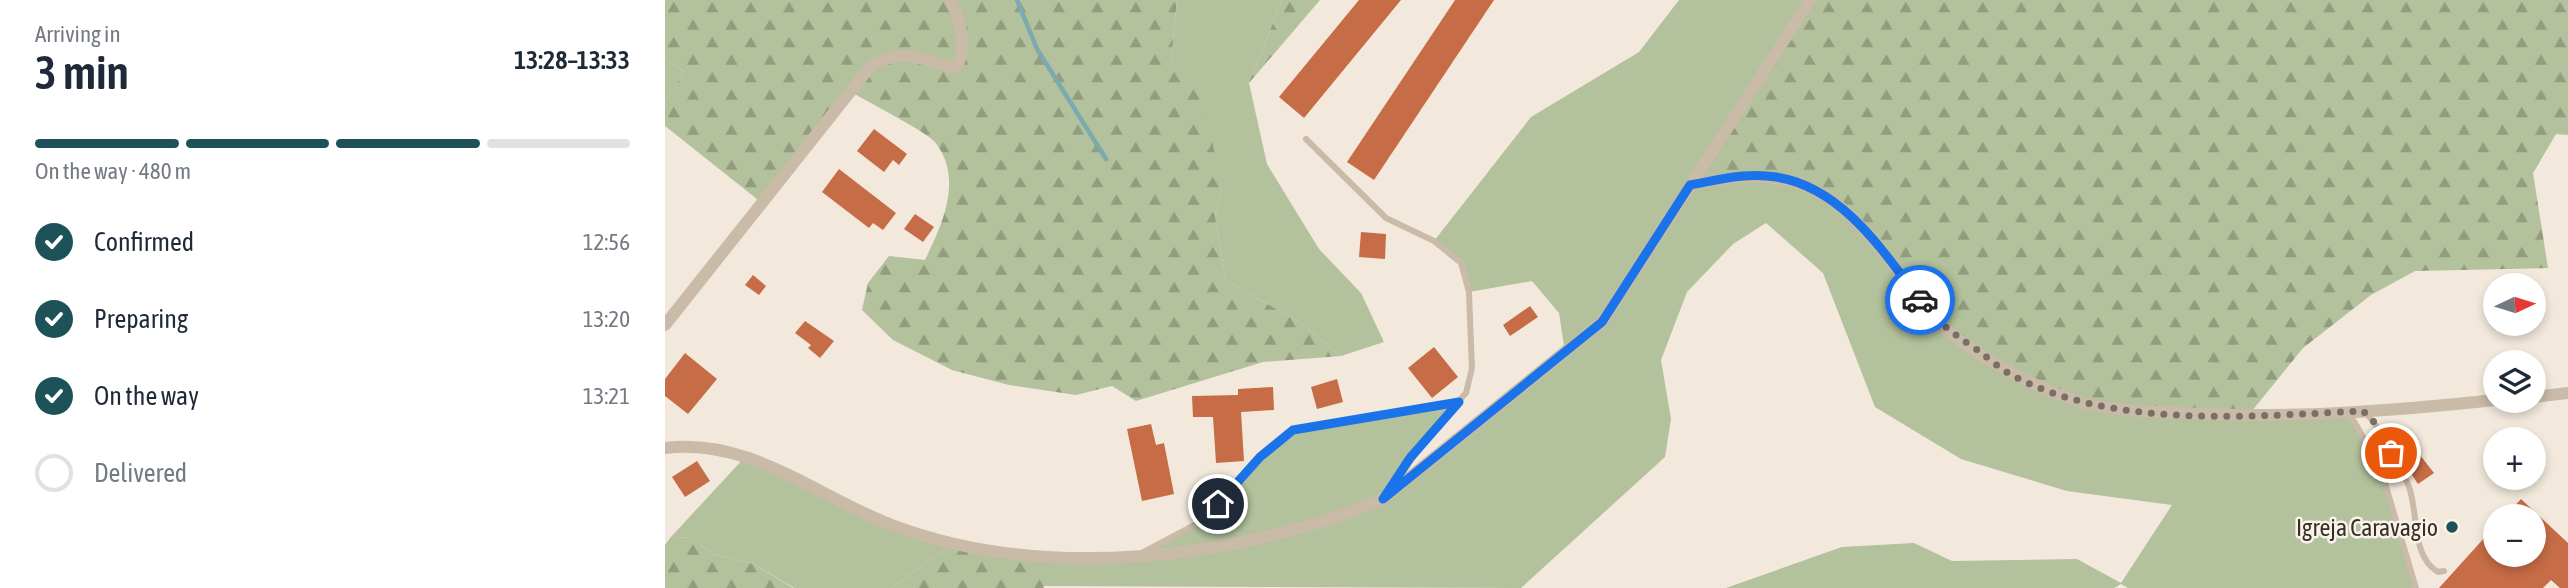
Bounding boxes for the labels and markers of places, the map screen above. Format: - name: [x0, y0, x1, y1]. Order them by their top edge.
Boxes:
- pin: [2361, 423, 2421, 483]
- pin: [1188, 474, 1248, 534]
- place label: Igreja Caravagio: [2296, 514, 2438, 541]
- marker: Igreja Caravagio: [2444, 519, 2460, 535]

